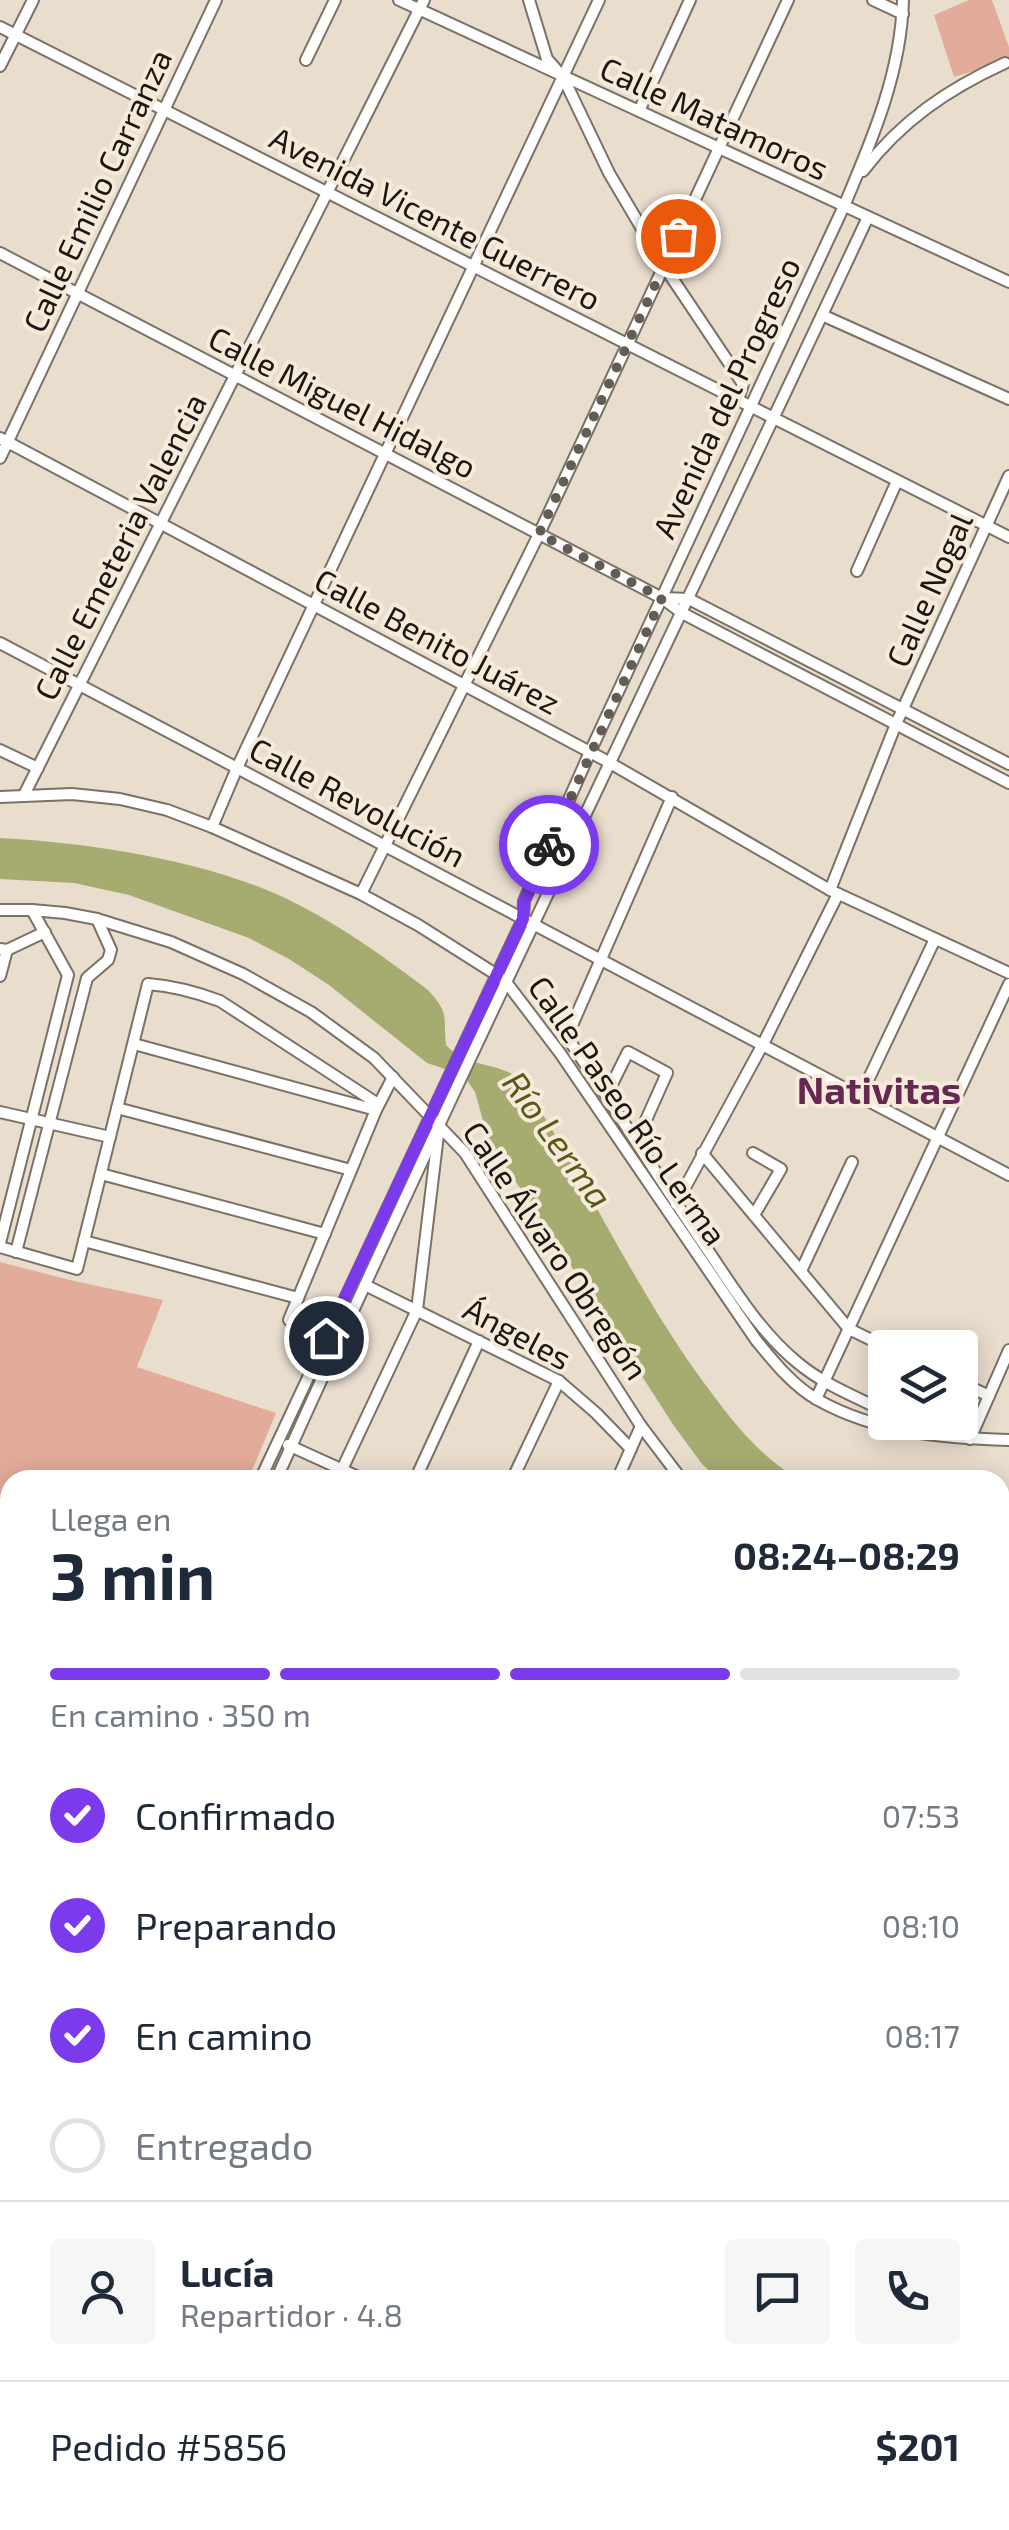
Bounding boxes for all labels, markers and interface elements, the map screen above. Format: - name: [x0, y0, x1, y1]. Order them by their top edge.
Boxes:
- street label: Calle Emilio Carranza: [14, 43, 178, 337]
- street label: Calle Matamoros: [595, 48, 835, 187]
- street label: Avenida Vicente Guerrero: [264, 117, 607, 317]
- pin: [636, 194, 721, 279]
- icon: bag: [651, 209, 706, 264]
- street label: Avenida del Progreso: [643, 251, 807, 544]
- street label: Calle Miguel Hidalgo: [203, 317, 483, 485]
- street label: Calle Emeteria Valencia: [25, 386, 213, 706]
- street label: Calle Nogal: [877, 506, 979, 672]
- street label: Calle Benito Juárez: [309, 560, 567, 721]
- street label: Calle Revolución: [244, 728, 472, 874]
- courier: [499, 795, 599, 895]
- icon: bike: [522, 818, 577, 873]
- street label: Calle Paseo Río Lerma: [520, 969, 734, 1253]
- water label: Río Lerma: [493, 1063, 621, 1217]
- district label: Nativitas: [797, 1066, 961, 1112]
- street label: Calle Álvaro Obregón: [456, 1114, 657, 1386]
- street label: Ángeles: [458, 1288, 578, 1376]
- pin: [284, 1296, 369, 1381]
- icon: home: [299, 1311, 354, 1366]
- map controls: [868, 1330, 978, 1440]
- button: layers: [868, 1330, 978, 1440]
- text: Llega en: [50, 1499, 171, 1537]
- text: 08:24–08:29: [733, 1532, 960, 1578]
- text: 3 min: [50, 1535, 215, 1613]
- text: En camino · 350 m: [50, 1695, 311, 1733]
- icon: check: [50, 1788, 105, 1843]
- text: Confirmado: [135, 1792, 336, 1838]
- text: 07:53: [882, 1796, 960, 1834]
- icon: check: [50, 1898, 105, 1953]
- text: Preparando: [135, 1902, 337, 1948]
- text: 08:10: [882, 1906, 960, 1944]
- icon: check: [50, 2008, 105, 2063]
- text: En camino: [135, 2012, 313, 2058]
- text: 08:17: [885, 2016, 960, 2054]
- text: Entregado: [135, 2122, 313, 2168]
- button: person: [50, 2239, 155, 2344]
- button: chat: [725, 2239, 830, 2344]
- button: phone: [855, 2239, 960, 2344]
- text: Lucía: [180, 2249, 274, 2295]
- text: Repartidor · 4.8: [180, 2295, 403, 2333]
- text: Pedido #5856: [50, 2423, 287, 2469]
- text: $201: [875, 2423, 960, 2469]

